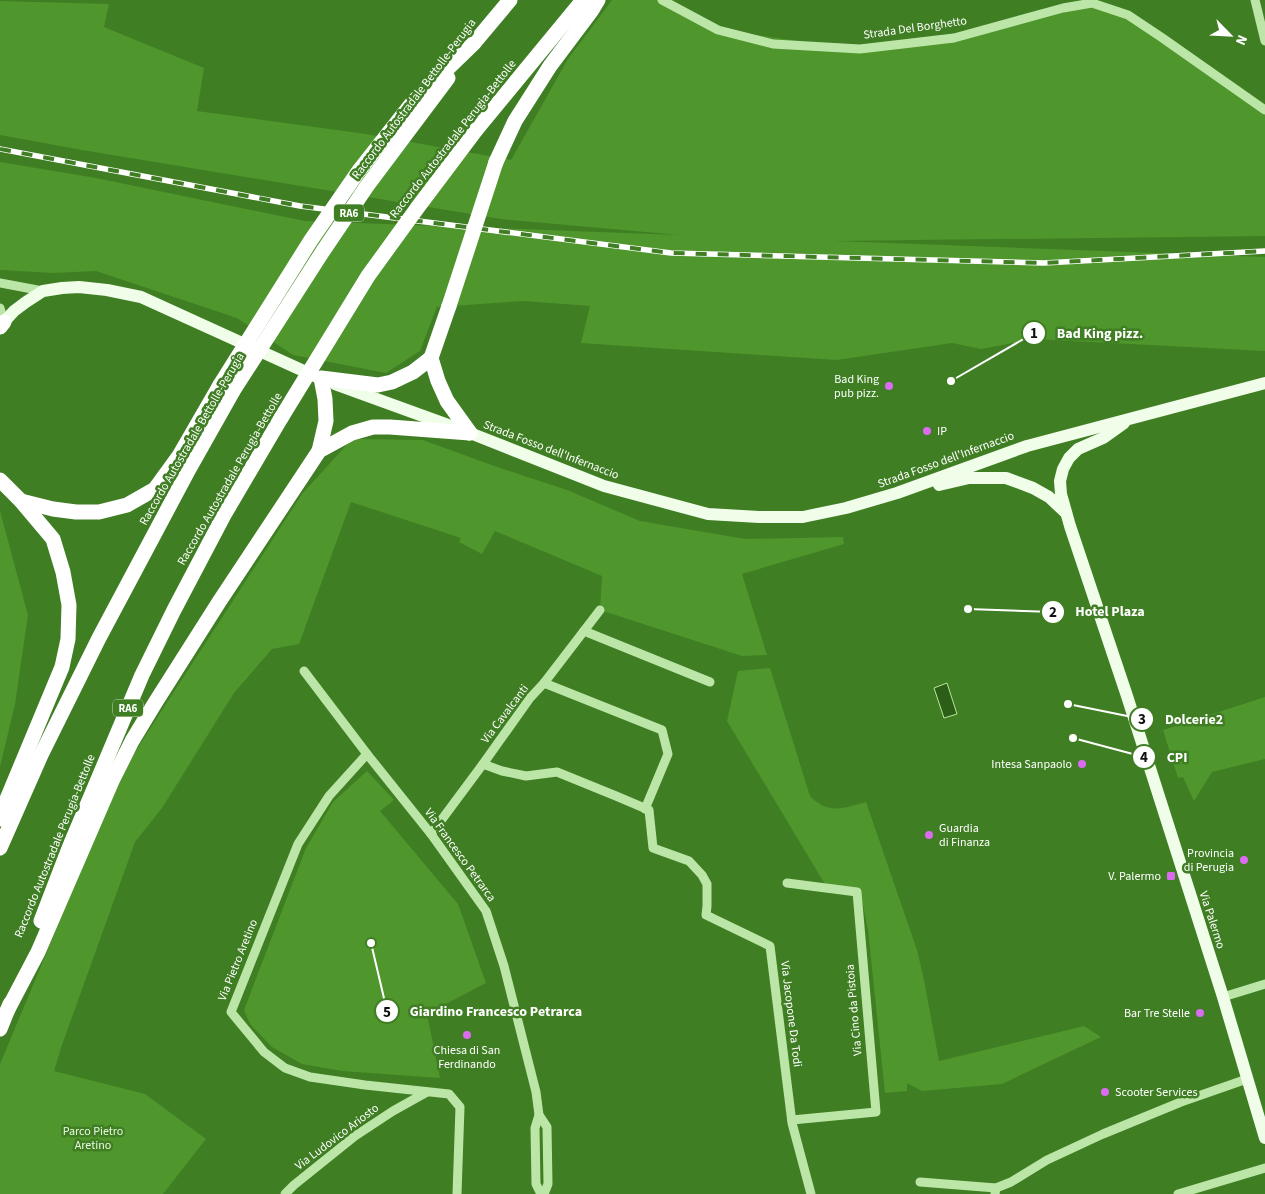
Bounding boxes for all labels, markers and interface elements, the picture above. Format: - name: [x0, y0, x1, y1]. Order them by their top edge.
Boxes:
- north arrow: [1205, 10, 1255, 60]
- street label: Strada Del Borghetto: [862, 12, 968, 44]
- street label: Raccordo Autostradale Bettolle-Perugia: [348, 15, 480, 183]
- text: N: [1230, 32, 1252, 48]
- street label: Raccordo Autostradale Perugia-Bettolle: [386, 56, 520, 222]
- road number: RA6: [334, 204, 364, 222]
- callout: Bad King pizz.: [1022, 319, 1153, 348]
- text: 1: [1030, 323, 1038, 344]
- text: Bad King pizz.: [1057, 324, 1143, 344]
- street label: Raccordo Autostradale Bettolle-Perugia: [135, 350, 249, 528]
- place label: Bad King pub pizz.: [834, 371, 879, 402]
- marker: Bad King pub pizz.: [883, 380, 895, 392]
- street label: Raccordo Autostradale Perugia-Bettolle: [173, 390, 287, 568]
- street label: Strada Fosso dell'Infernaccio: [481, 416, 621, 484]
- place label: IP: [937, 423, 947, 440]
- marker: IP: [921, 425, 933, 437]
- street label: Strada Fosso dell'Infernaccio: [875, 427, 1017, 493]
- callout: Hotel Plaza: [1040, 597, 1154, 626]
- text: 2: [1049, 602, 1057, 623]
- text: Hotel Plaza: [1075, 602, 1145, 622]
- street label: Via Cavalcanti: [477, 681, 533, 747]
- road number: RA6: [113, 700, 143, 716]
- callout: Dolcerie2: [1130, 705, 1233, 734]
- text: 3: [1138, 709, 1146, 730]
- text: Dolcerie2: [1165, 710, 1223, 730]
- callout: CPI: [1132, 742, 1198, 771]
- text: 4: [1140, 747, 1148, 768]
- text: CPI: [1167, 748, 1187, 768]
- street label: Raccordo Autostradale Perugia-Bettolle: [10, 752, 100, 940]
- place label: Intesa Sanpaolo: [991, 756, 1072, 773]
- marker: Intesa Sanpaolo: [1076, 758, 1088, 770]
- street label: Via Francesco Petrarca: [420, 805, 500, 905]
- place label: Guardia di Finanza: [939, 820, 990, 851]
- marker: Guardia di Finanza: [923, 829, 935, 841]
- place label: Provincia di Perugia: [1184, 845, 1234, 876]
- marker: Provincia di Perugia: [1238, 854, 1250, 866]
- place label: V. Palermo: [1108, 868, 1161, 885]
- marker: V. Palermo: [1165, 870, 1177, 882]
- street label: Via Palermo: [1195, 889, 1229, 951]
- street label: Via Pietro Aretino: [214, 917, 262, 1003]
- street label: Via Jacopone Da Todi: [776, 960, 806, 1068]
- street label: Via Cino da Pistoia: [842, 963, 866, 1057]
- callout: Giardino Francesco Petrarca: [375, 997, 592, 1026]
- text: 5: [383, 1002, 391, 1023]
- text: Giardino Francesco Petrarca: [410, 1002, 582, 1022]
- place label: Bar Tre Stelle: [1124, 1005, 1190, 1022]
- marker: Bar Tre Stelle: [1194, 1007, 1206, 1019]
- marker: Chiesa di San Ferdinando: [461, 1029, 473, 1041]
- place label: Chiesa di San Ferdinando: [434, 1042, 500, 1073]
- place label: Scooter Services: [1115, 1084, 1197, 1101]
- marker: Scooter Services: [1099, 1086, 1111, 1098]
- street label: Via Ludovico Ariosto: [292, 1100, 382, 1174]
- park label: Parco Pietro Aretino: [63, 1123, 123, 1154]

